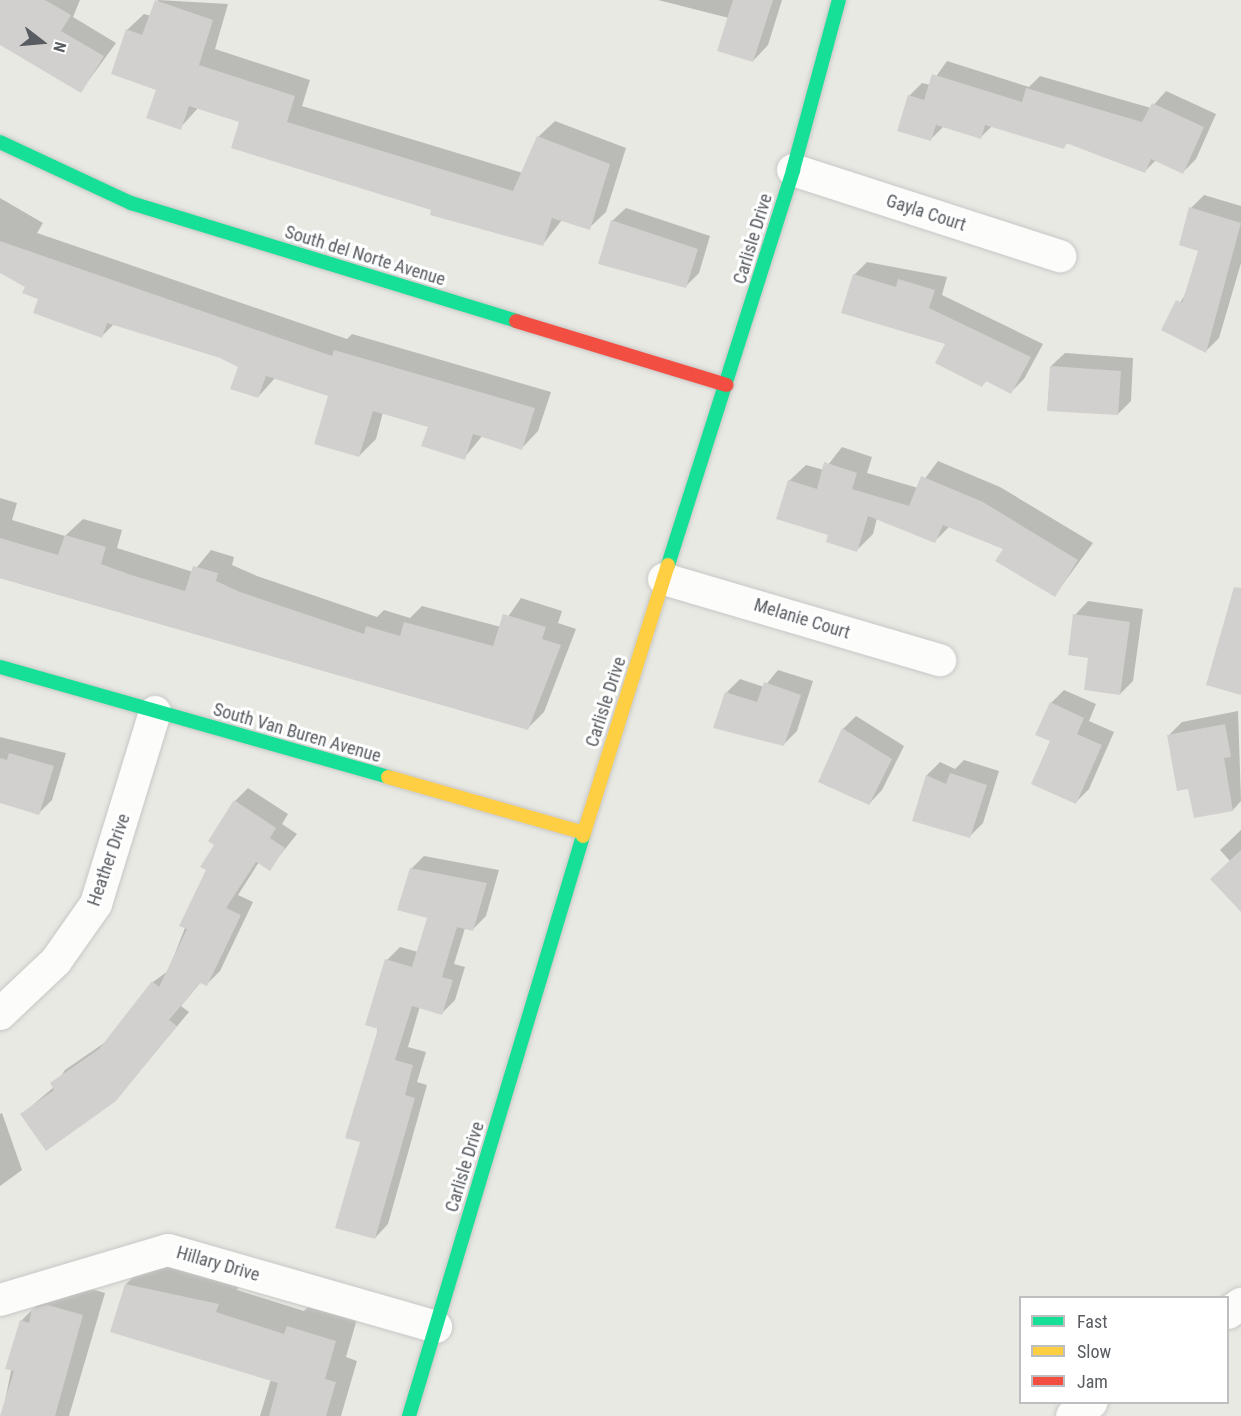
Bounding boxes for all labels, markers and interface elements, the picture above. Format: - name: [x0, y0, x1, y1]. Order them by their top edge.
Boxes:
- north arrow: [12, 12, 72, 72]
- text: N: [49, 40, 70, 54]
- street label: Gayla Court: [883, 190, 969, 236]
- street label: Carlisle Drive: [729, 191, 777, 287]
- street label: South del Norte Avenue: [282, 221, 448, 291]
- street label: Melanie Court: [751, 594, 853, 644]
- street label: Carlisle Drive: [581, 654, 631, 750]
- street label: South Van Buren Avenue: [211, 699, 383, 767]
- street label: Heather Drive: [83, 811, 135, 909]
- street label: Carlisle Drive: [441, 1119, 489, 1215]
- street label: Hillary Drive: [174, 1242, 262, 1286]
- legend: [1019, 1296, 1229, 1404]
- text: Fast: [1077, 1311, 1108, 1332]
- text: Slow: [1077, 1341, 1111, 1362]
- text: Jam: [1077, 1371, 1108, 1392]

